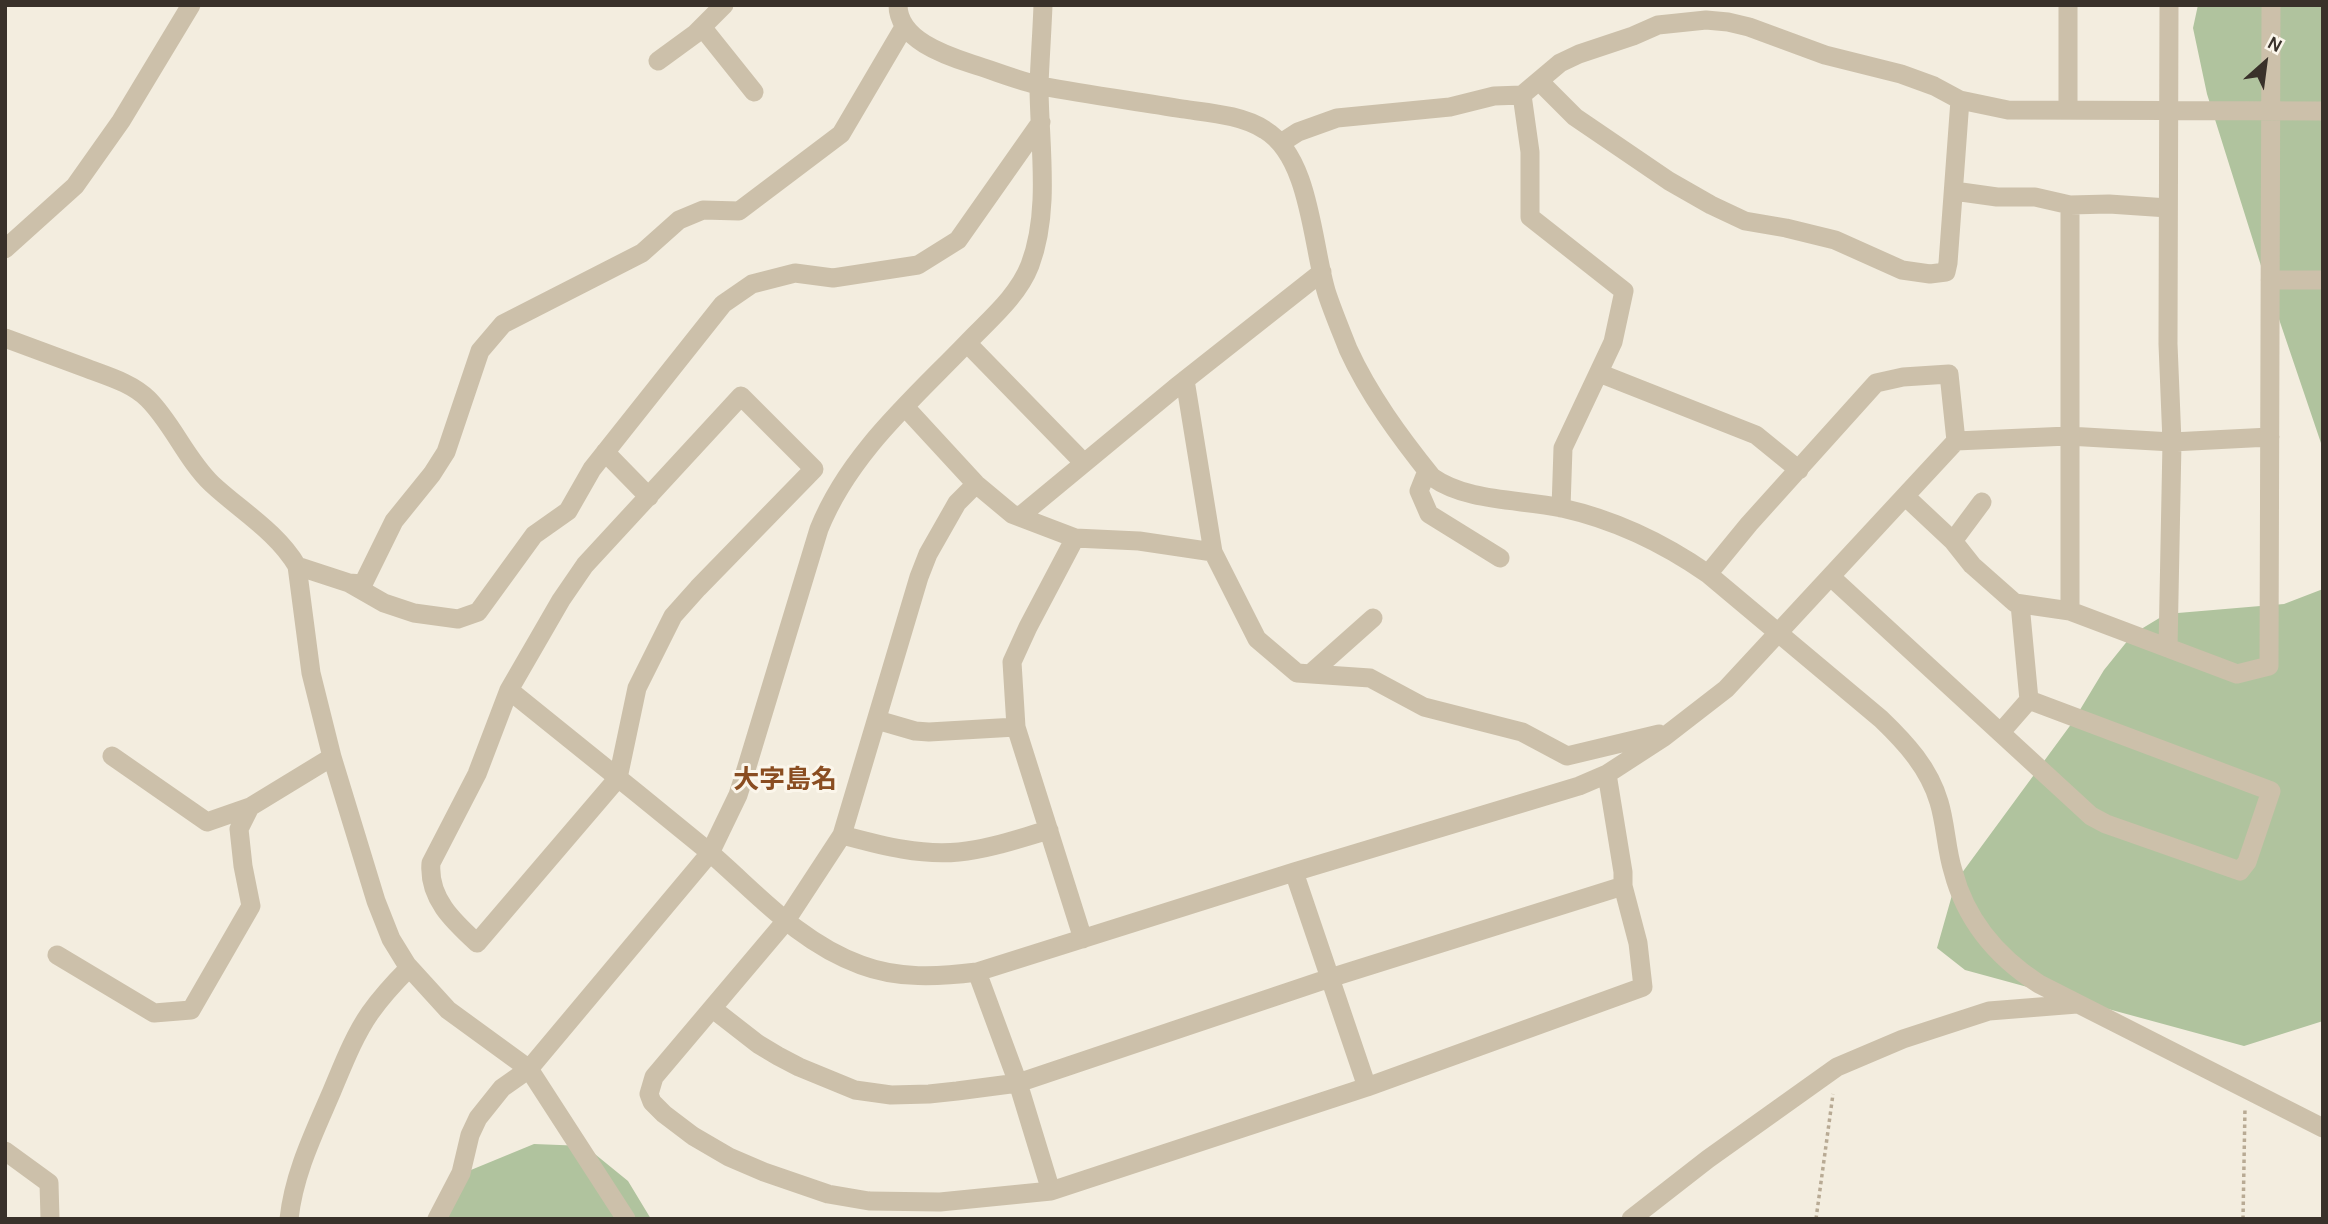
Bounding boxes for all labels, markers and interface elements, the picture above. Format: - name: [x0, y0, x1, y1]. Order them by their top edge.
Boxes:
- north arrow: [2230, 28, 2300, 98]
- text: N: [2264, 32, 2286, 57]
- district label: 大字島名: [733, 765, 837, 797]

